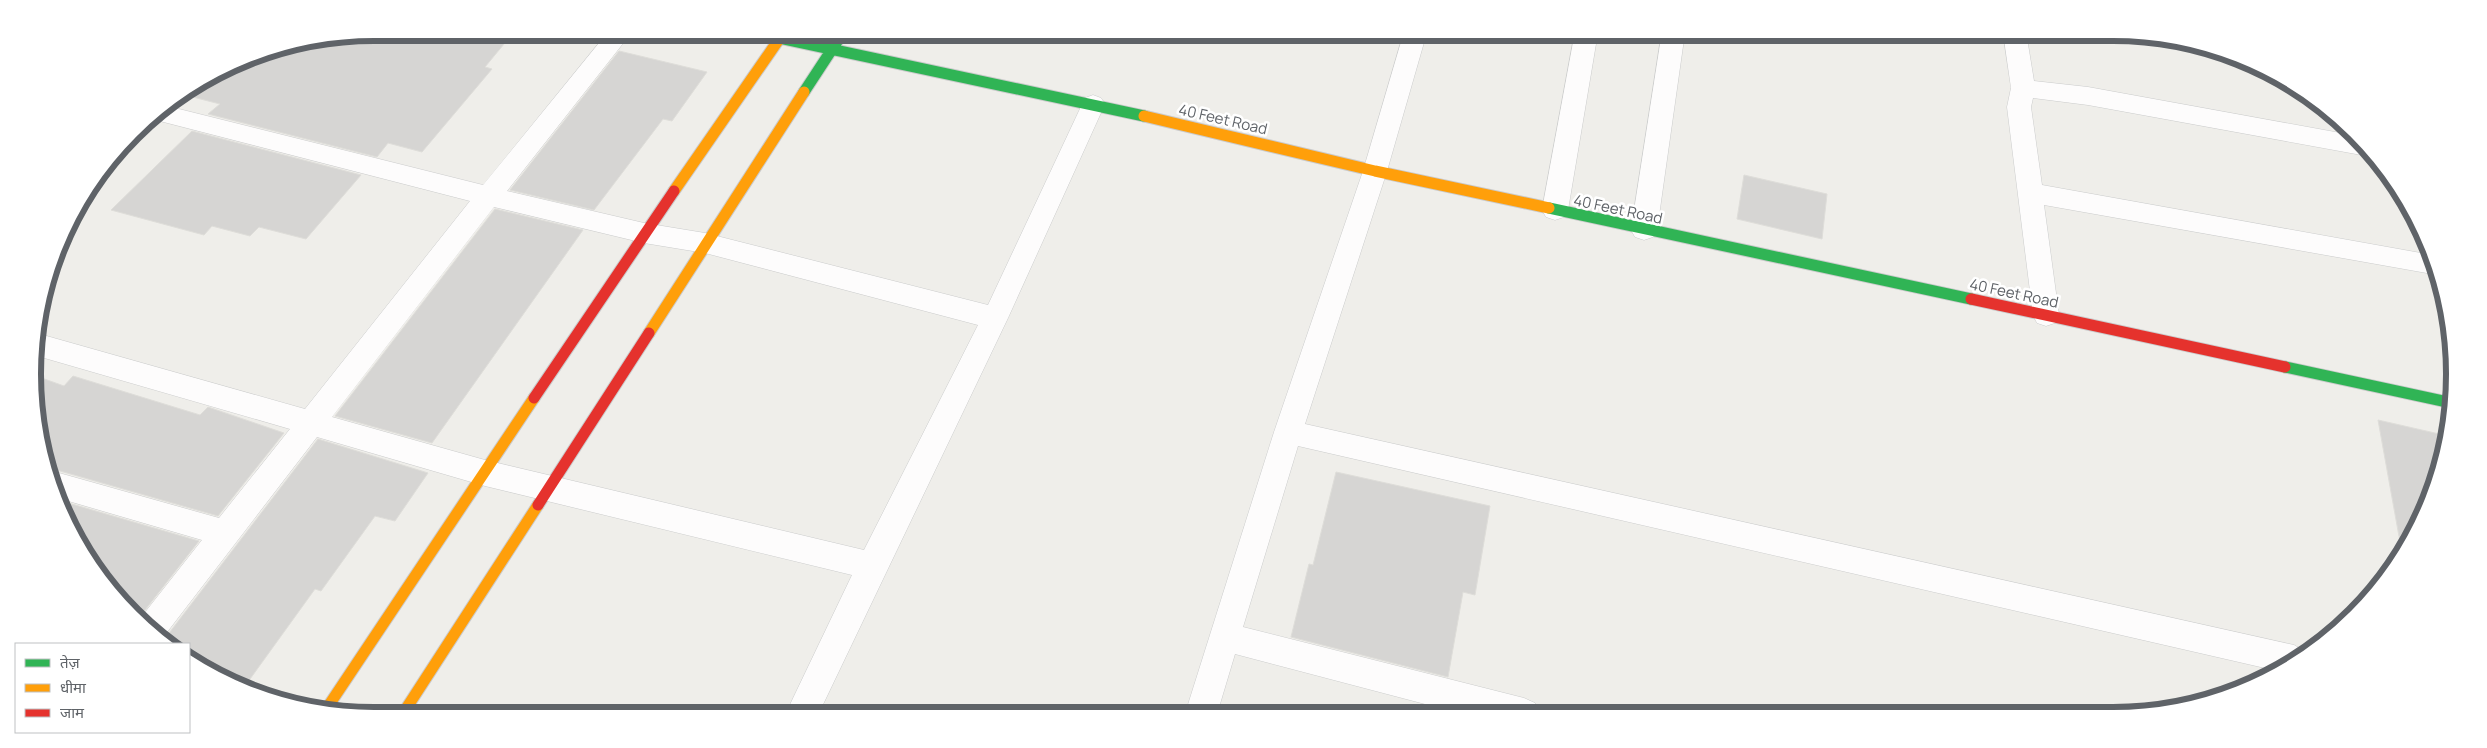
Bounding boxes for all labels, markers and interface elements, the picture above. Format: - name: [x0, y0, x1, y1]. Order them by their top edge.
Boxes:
- street label: 40 Feet Road: [1177, 99, 1269, 139]
- street label: 40 Feet Road: [1572, 189, 1664, 229]
- street label: 40 Feet Road: [1968, 273, 2060, 313]
- legend: [15, 643, 190, 733]
- text: तेज़: [60, 652, 81, 673]
- text: धीमा: [60, 677, 87, 698]
- text: जाम: [60, 702, 85, 723]

